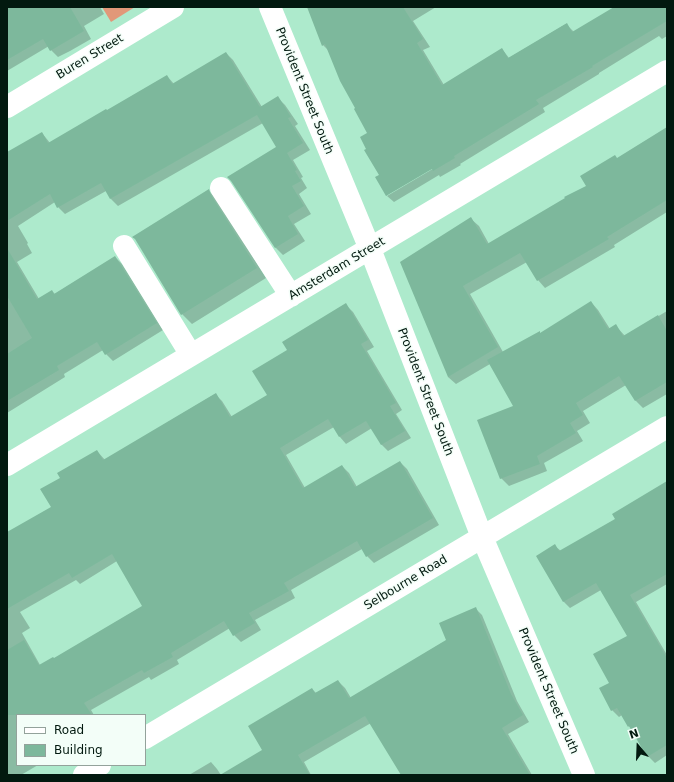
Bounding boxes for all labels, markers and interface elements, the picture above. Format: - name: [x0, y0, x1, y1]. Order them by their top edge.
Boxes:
- street label: Provident Street South: [272, 25, 336, 157]
- street label: Buren Street: [54, 31, 126, 83]
- street label: Amsterdam Street: [286, 235, 388, 303]
- street label: Provident Street South: [394, 326, 456, 458]
- street label: Selbourne Road: [362, 552, 450, 614]
- street label: Provident Street South: [515, 626, 581, 756]
- legend: [16, 714, 146, 766]
- text: Road: [54, 723, 84, 737]
- north arrow: [618, 726, 658, 766]
- text: N: [627, 727, 640, 742]
- text: Building: [54, 743, 103, 757]

